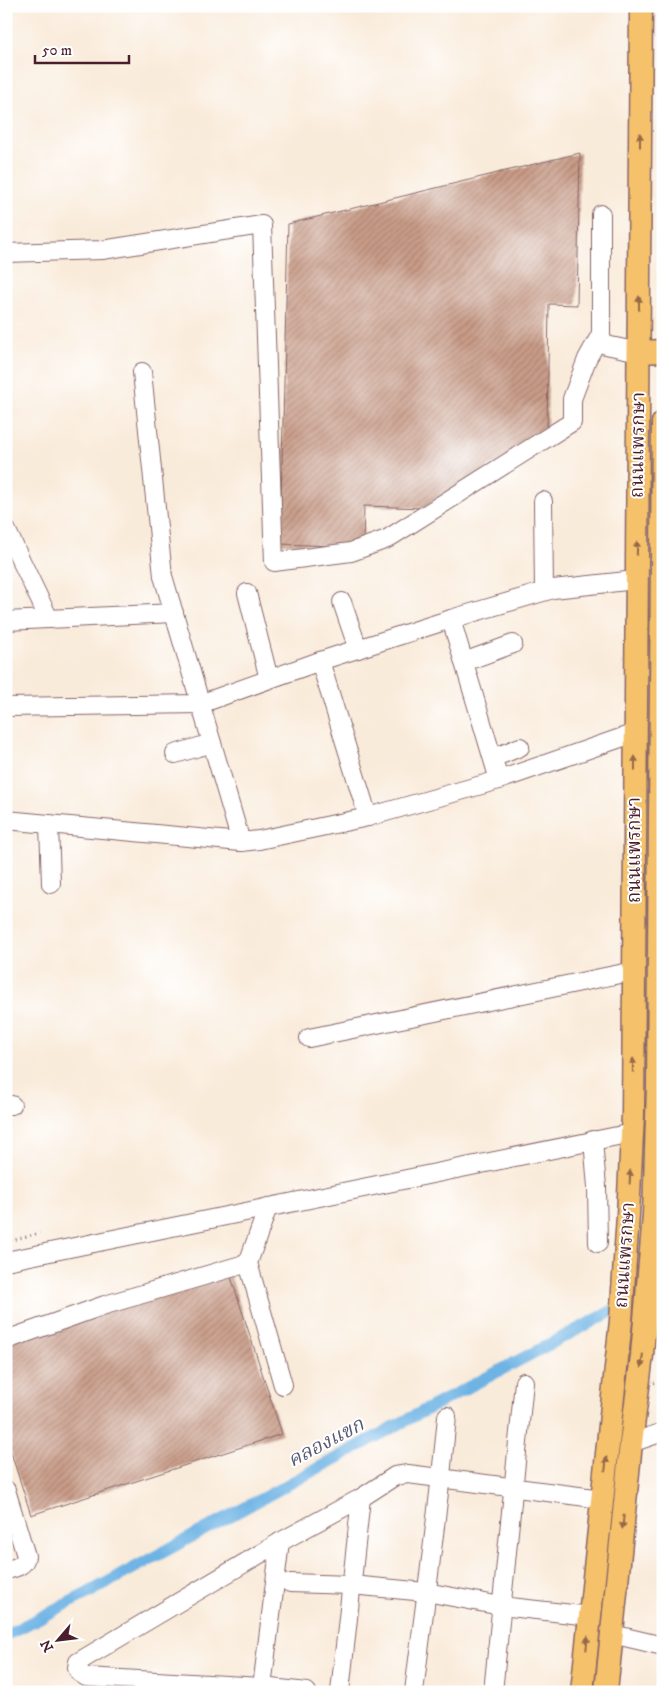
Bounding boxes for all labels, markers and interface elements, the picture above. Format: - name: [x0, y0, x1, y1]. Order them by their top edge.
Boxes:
- scale bar: [35, 32, 129, 64]
- text: 50 m: [42, 41, 72, 60]
- one-way arrow: [636, 132, 644, 148]
- one-way arrow: [635, 295, 643, 311]
- street label: ถนนแพรกษา: [626, 392, 650, 498]
- one-way arrow: [633, 539, 641, 555]
- one-way arrow: [631, 754, 639, 770]
- street label: ถนนแพรกษา: [623, 797, 646, 903]
- one-way arrow: [629, 1057, 637, 1073]
- one-way arrow: [626, 1169, 634, 1185]
- street label: ถนนแพรกษา: [610, 1201, 640, 1309]
- one-way arrow: [638, 1353, 646, 1369]
- water label: คลองแขก: [284, 1412, 369, 1473]
- one-way arrow: [602, 1456, 610, 1472]
- one-way arrow: [619, 1514, 627, 1530]
- north arrow: [32, 1616, 82, 1666]
- one-way arrow: [583, 1635, 591, 1651]
- text: N: [37, 1636, 58, 1655]

